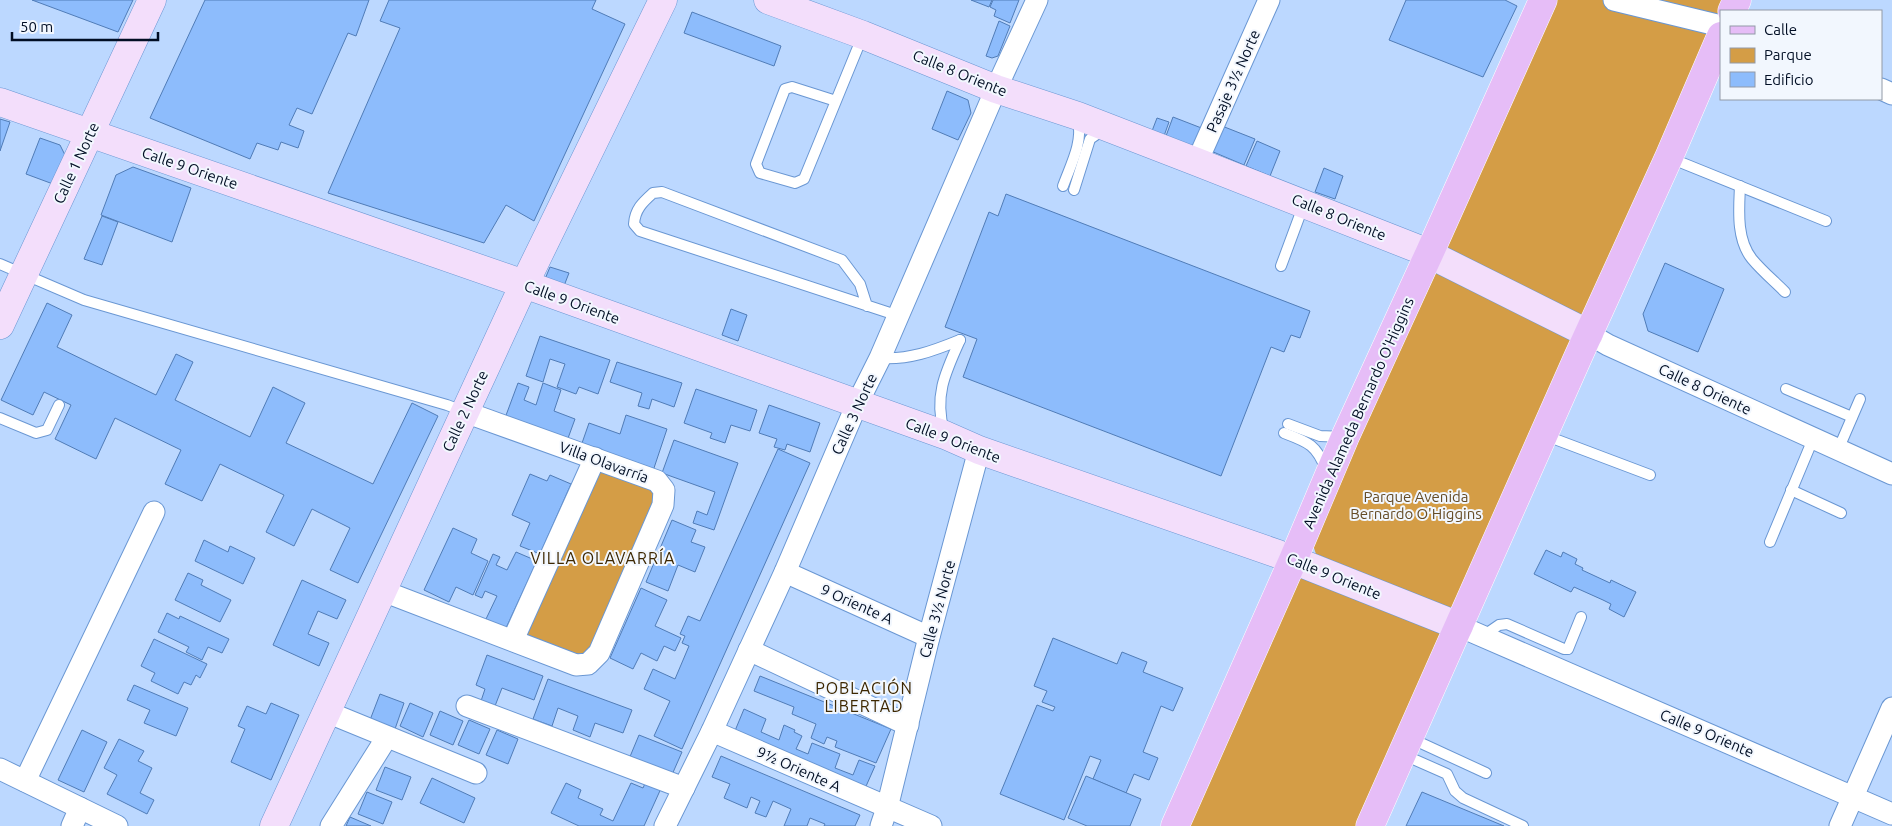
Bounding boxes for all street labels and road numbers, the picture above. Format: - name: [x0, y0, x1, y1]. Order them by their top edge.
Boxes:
- street label: Pasaje 3½ Norte: [1203, 27, 1263, 135]
- street label: Calle 8 Oriente: [910, 46, 1010, 100]
- street label: Calle 1 Norte: [50, 120, 102, 206]
- street label: Calle 9 Oriente: [140, 144, 240, 192]
- street label: Calle 8 Oriente: [1289, 190, 1389, 244]
- street label: Calle 9 Oriente: [522, 277, 622, 327]
- street label: Avenida Alameda Bernardo O'Higgins: [1299, 295, 1417, 531]
- street label: Calle 8 Oriente: [1656, 360, 1754, 418]
- street label: Calle 2 Norte: [439, 368, 491, 454]
- street label: Calle 3 Norte: [828, 371, 880, 457]
- street label: Calle 9 Oriente: [903, 414, 1003, 466]
- street label: Villa Olavarría: [557, 438, 651, 486]
- street label: Calle 9 Oriente: [1284, 549, 1384, 603]
- street label: Calle 3½ Norte: [916, 558, 958, 660]
- street label: 9 Oriente A: [818, 581, 896, 628]
- street label: Calle 9 Oriente: [1657, 706, 1757, 760]
- street label: 9½ Oriente A: [754, 743, 844, 795]

